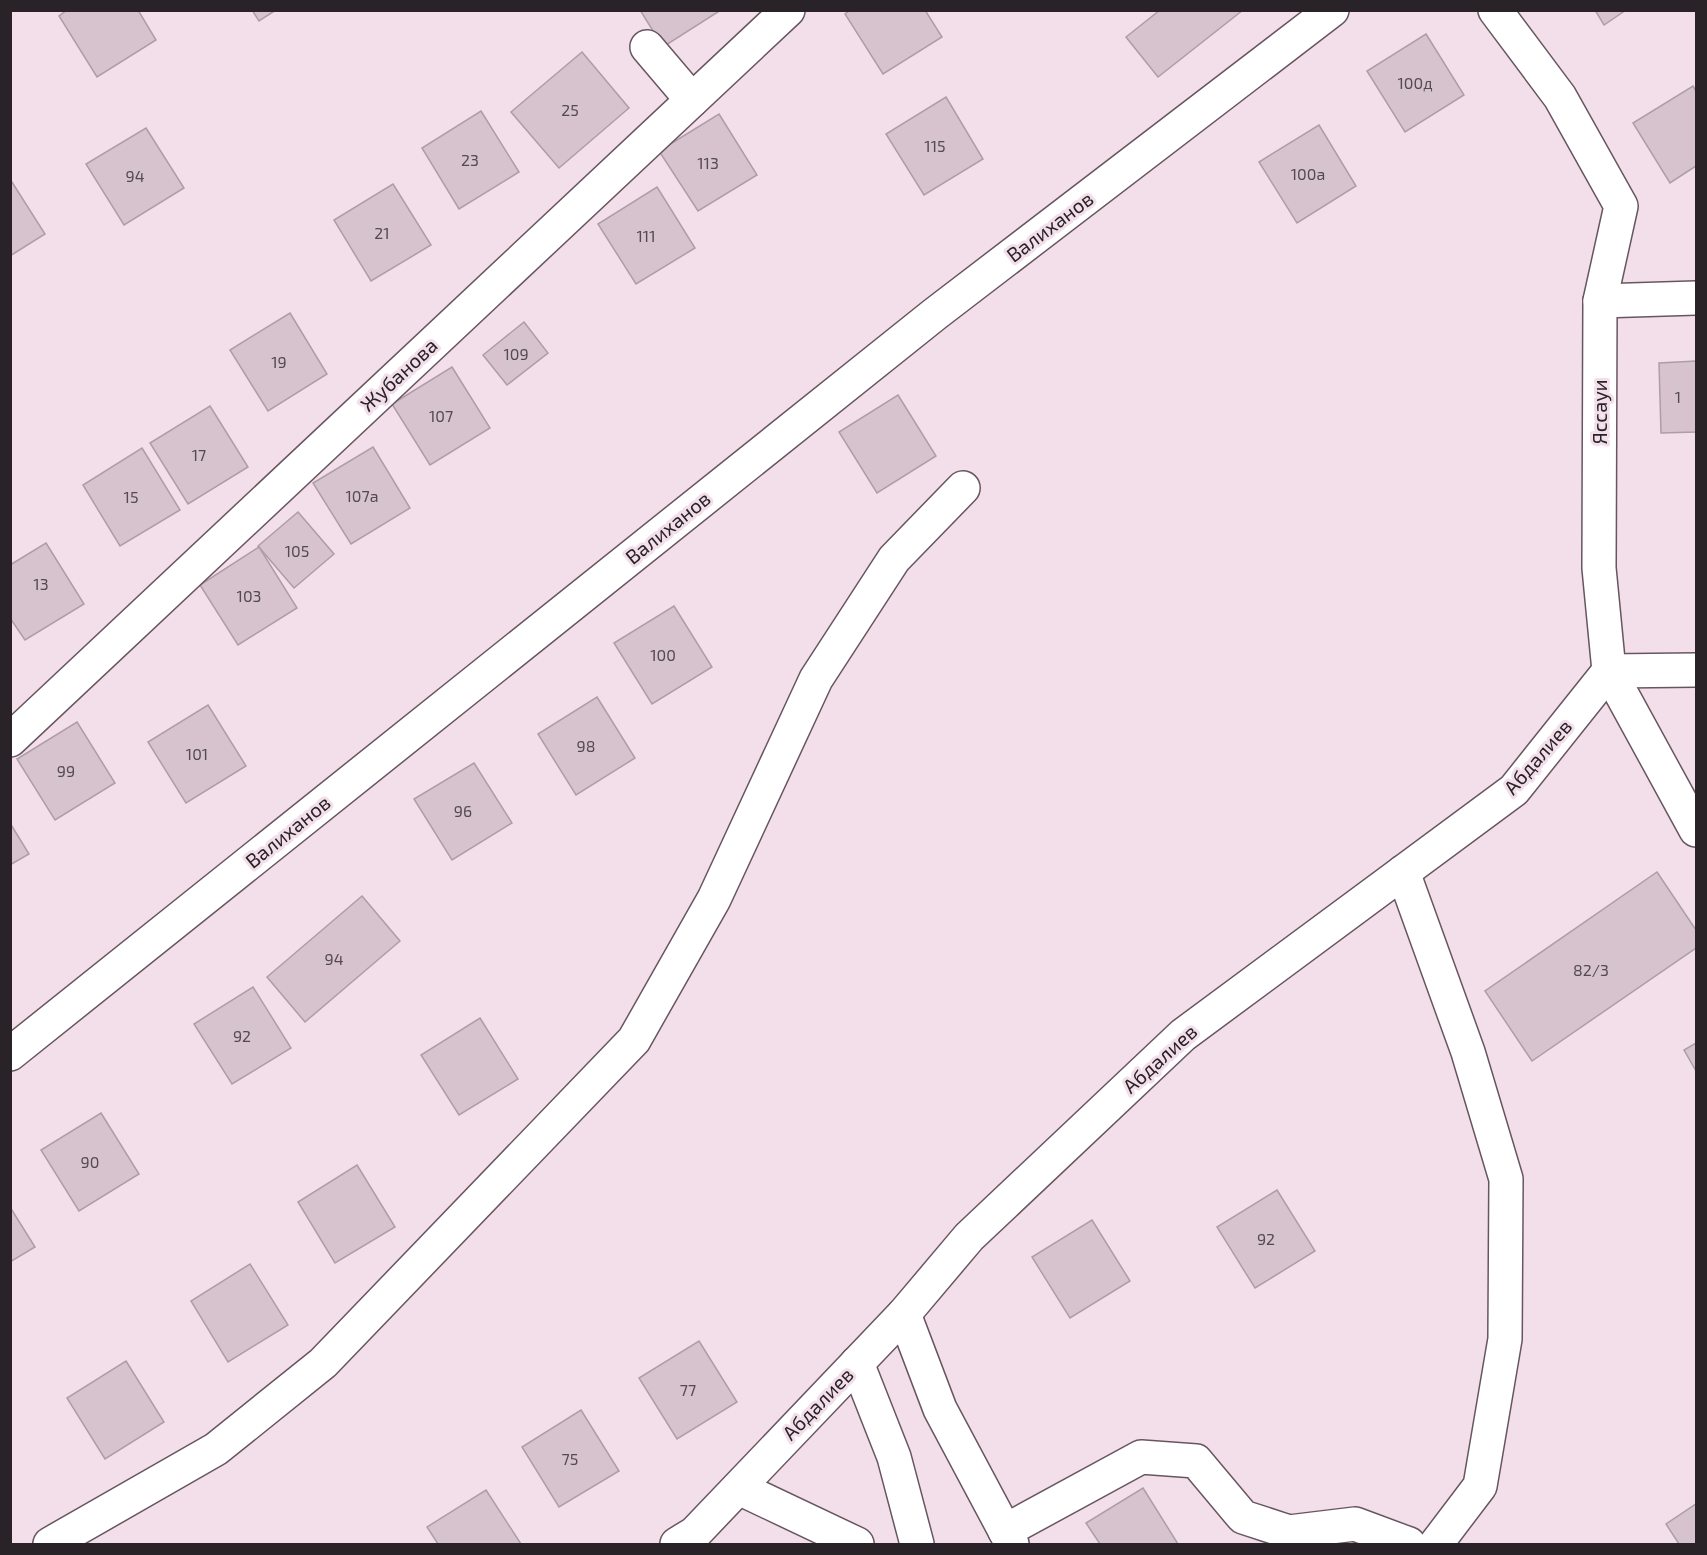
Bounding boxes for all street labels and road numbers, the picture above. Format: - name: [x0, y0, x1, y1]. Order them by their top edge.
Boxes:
- street label: Валиханов: [1001, 186, 1097, 267]
- street label: Жубанова: [355, 333, 442, 417]
- street label: Яссауи: [1587, 379, 1612, 445]
- street label: Валиханов: [620, 486, 715, 569]
- street label: Абдалиев: [1498, 714, 1576, 799]
- street label: Валиханов: [240, 790, 335, 873]
- street label: Абдалиев: [1117, 1019, 1201, 1098]
- street label: Абдалиев: [777, 1362, 858, 1445]

